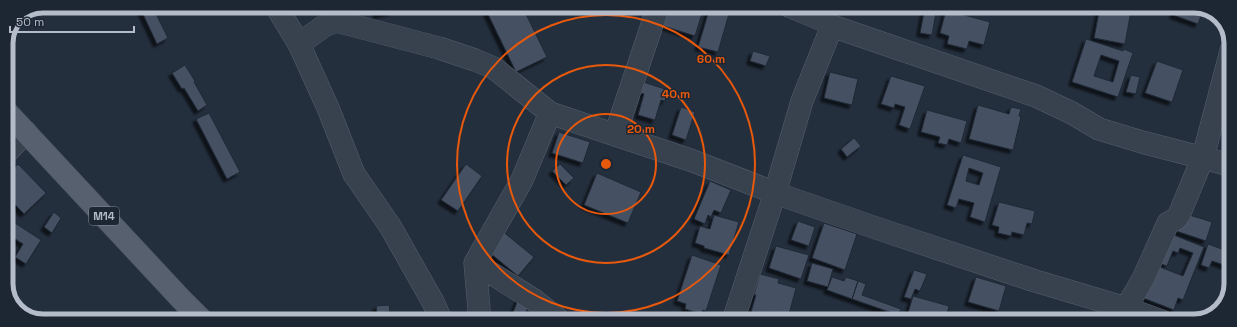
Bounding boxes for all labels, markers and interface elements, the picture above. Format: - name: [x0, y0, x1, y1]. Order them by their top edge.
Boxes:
- scale bar: [10, 8, 134, 34]
- text: 50 m: [16, 14, 44, 30]
- text: 60 m: [697, 51, 725, 67]
- text: 40 m: [662, 86, 690, 102]
- text: 20 m: [627, 121, 655, 137]
- centre of rings: [599, 157, 613, 171]
- road number: M14: [89, 207, 119, 225]

